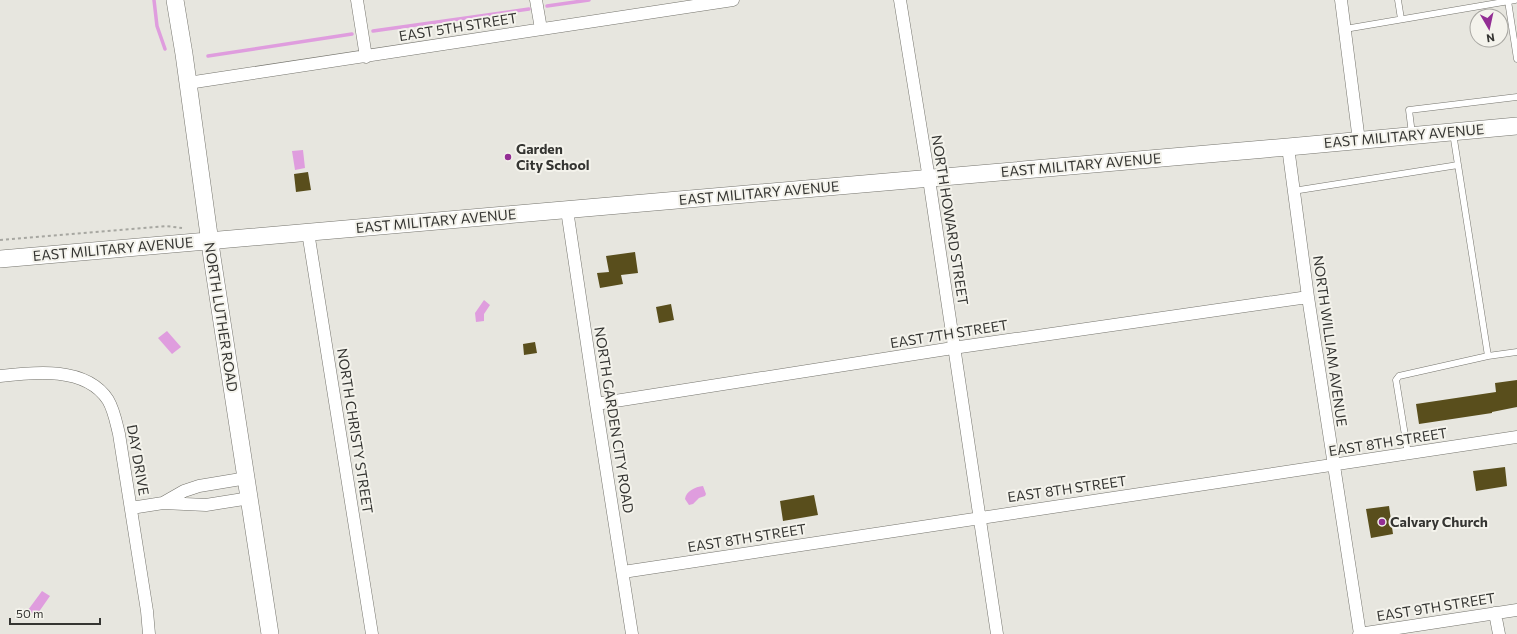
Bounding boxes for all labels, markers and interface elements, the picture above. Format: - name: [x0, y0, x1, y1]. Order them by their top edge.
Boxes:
- north arrow: [1469, 8, 1509, 48]
- street label: EAST 5TH STREET: [398, 9, 518, 44]
- text: N: [1486, 31, 1496, 45]
- street label: EAST MILITARY AVENUE: [1323, 120, 1485, 151]
- street label: NORTH HOWARD STREET: [929, 134, 972, 306]
- place label: Garden City School: [516, 140, 590, 173]
- street label: EAST MILITARY AVENUE: [1000, 149, 1162, 180]
- marker: Garden City School: [503, 152, 513, 162]
- street label: EAST MILITARY AVENUE: [678, 177, 840, 208]
- street label: EAST MILITARY AVENUE: [355, 205, 517, 236]
- street label: EAST MILITARY AVENUE: [32, 233, 194, 264]
- street label: NORTH LUTHER ROAD: [201, 241, 242, 393]
- street label: NORTH WILLIAM AVENUE: [1310, 254, 1351, 428]
- street label: EAST 7TH STREET: [889, 316, 1009, 351]
- street label: NORTH GARDEN CITY ROAD: [591, 325, 638, 515]
- street label: NORTH CHRISTY STREET: [334, 347, 377, 515]
- street label: DAY DRIVE: [124, 423, 153, 497]
- street label: EAST 8TH STREET: [1327, 424, 1448, 459]
- street label: EAST 8TH STREET: [1006, 472, 1127, 505]
- place label: Calvary Church: [1390, 513, 1488, 530]
- marker: Calvary Church: [1377, 517, 1387, 527]
- street label: EAST 8TH STREET: [686, 520, 807, 555]
- street label: EAST 9TH STREET: [1375, 589, 1496, 624]
- scale bar: [10, 600, 100, 626]
- text: 50 m: [16, 606, 44, 620]

